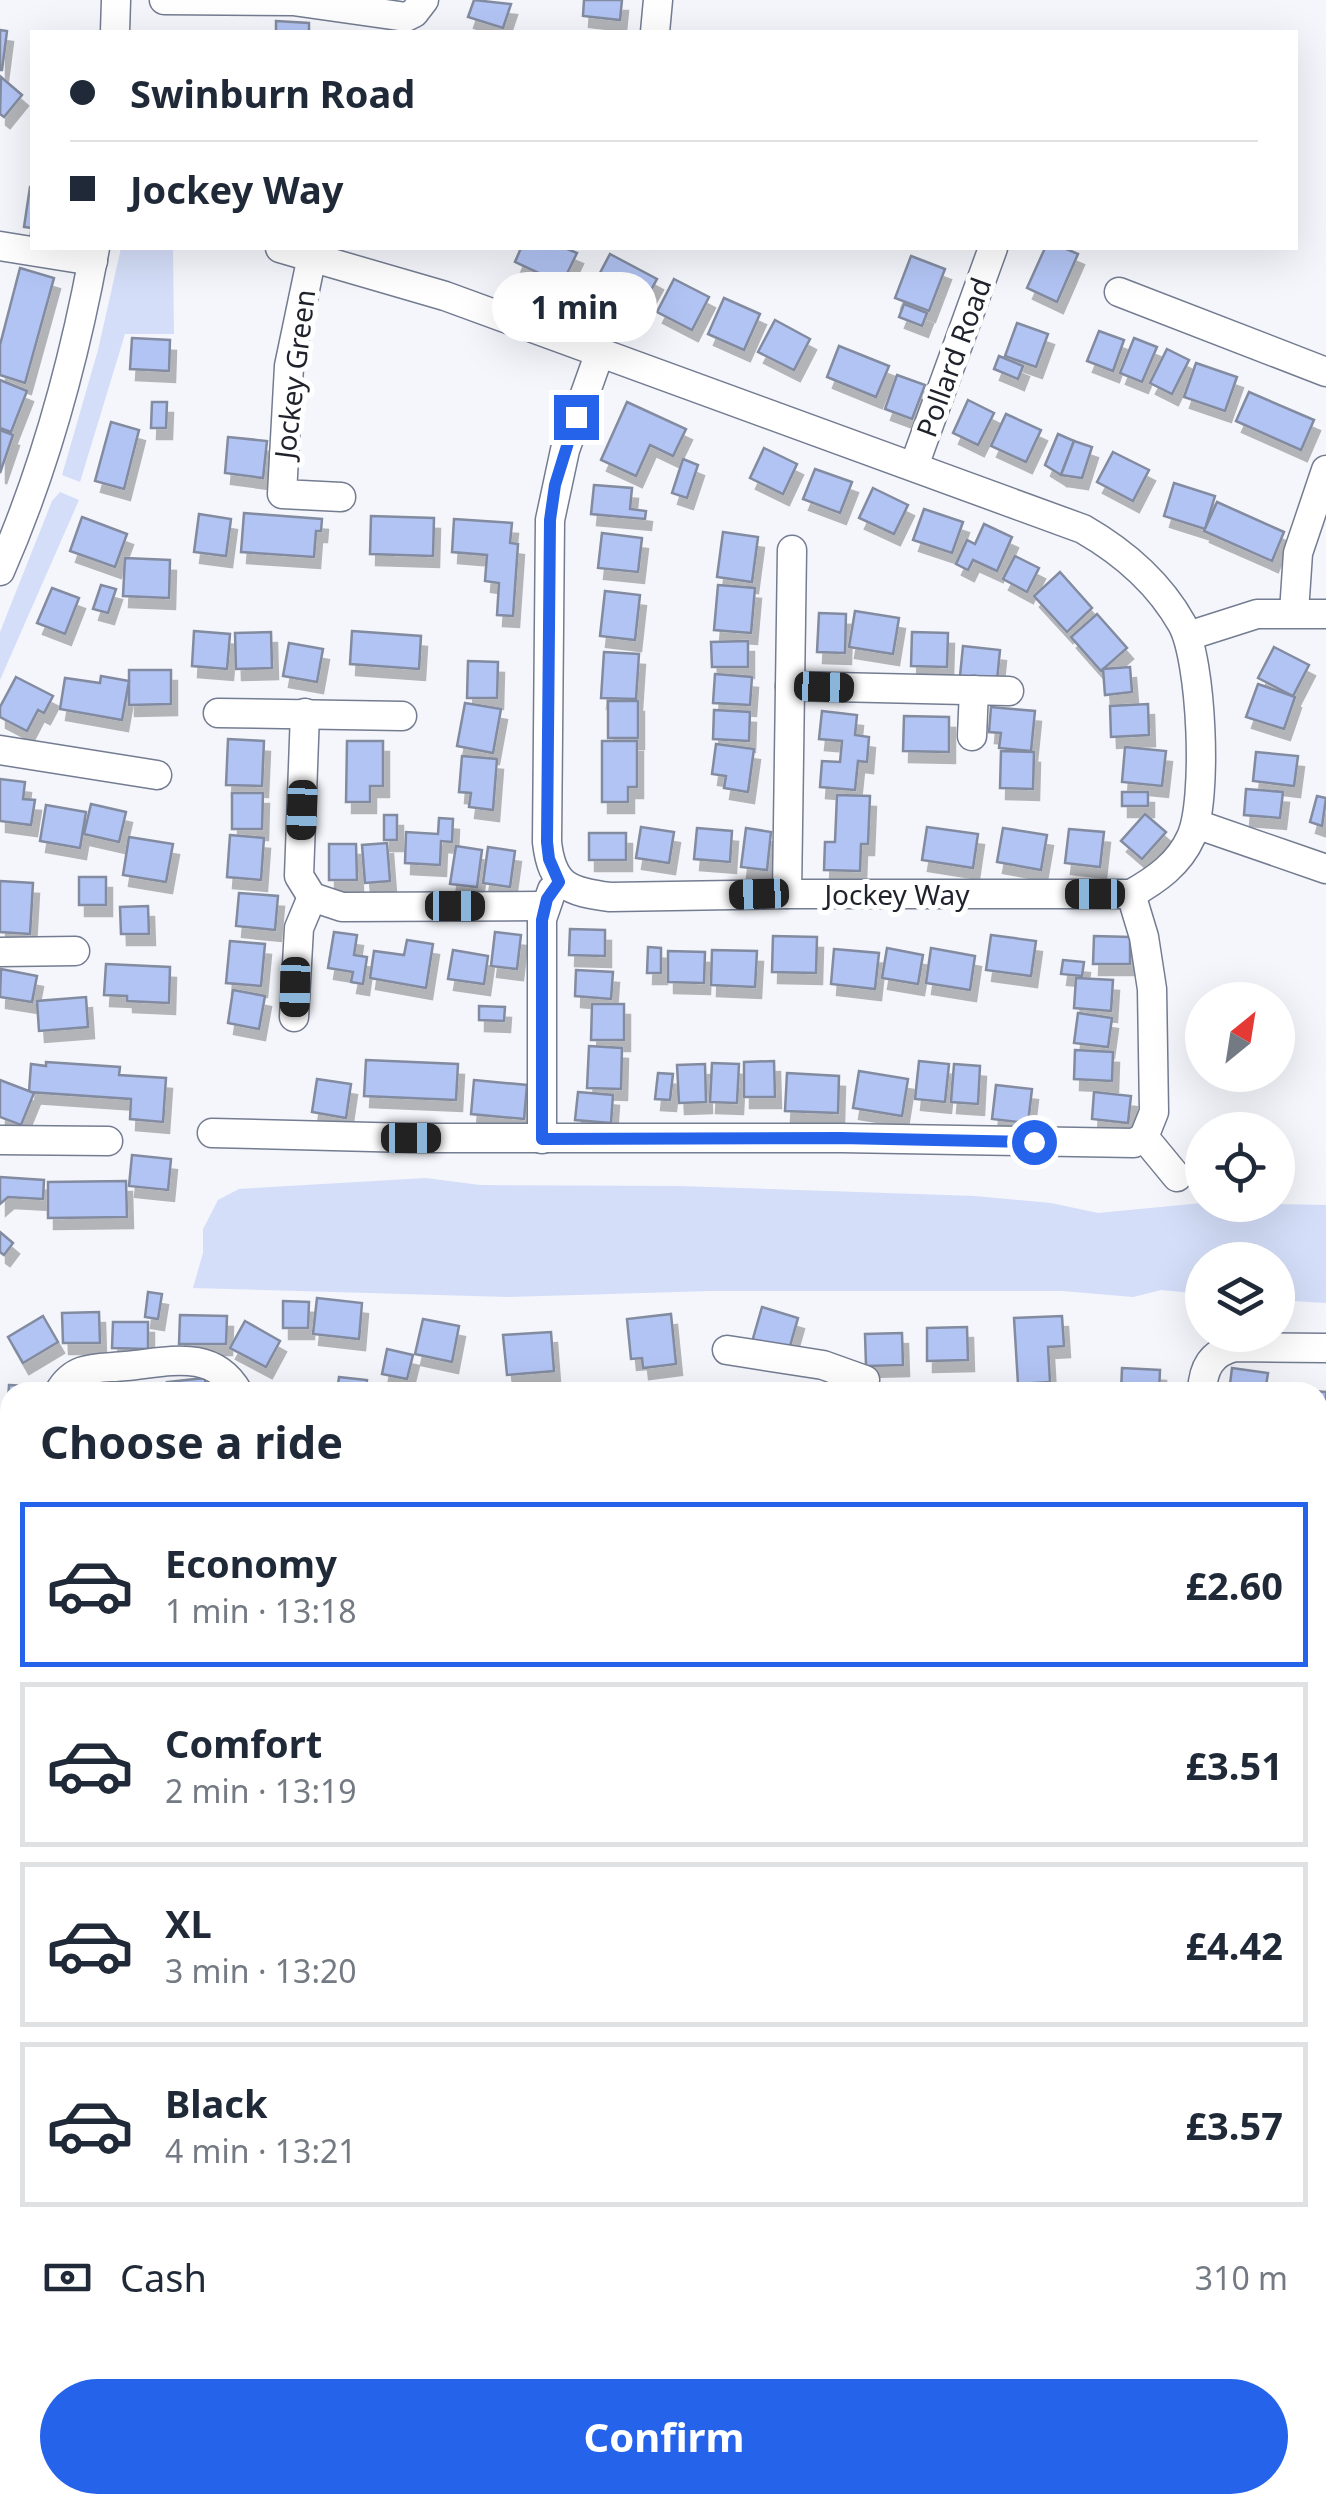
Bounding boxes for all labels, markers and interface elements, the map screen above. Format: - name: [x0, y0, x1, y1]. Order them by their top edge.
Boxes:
- text: Swinburn Road: [130, 67, 415, 119]
- text: Jockey Way: [130, 163, 343, 215]
- callout: 1 min: [494, 272, 658, 342]
- street label: Pollard Road: [907, 272, 999, 442]
- text: 1 min: [530, 285, 619, 328]
- street label: Jockey Green: [264, 287, 323, 464]
- route end: [554, 395, 599, 440]
- car: [793, 671, 855, 703]
- car: [286, 779, 318, 841]
- street label: Jockey Way: [821, 875, 970, 913]
- car: [728, 878, 790, 910]
- car: [1065, 879, 1125, 909]
- car: [425, 891, 485, 921]
- car: [279, 957, 311, 1017]
- north arrow: [1185, 982, 1295, 1092]
- map controls: [1185, 982, 1295, 1352]
- button: locate: [1185, 1112, 1295, 1222]
- route start: [1012, 1120, 1057, 1165]
- car: [381, 1123, 441, 1153]
- button: layers: [1185, 1242, 1295, 1352]
- text: Choose a ride: [40, 1411, 343, 1472]
- text: Economy: [165, 1537, 337, 1589]
- icon: car: [45, 1540, 135, 1630]
- text: £2.60: [1185, 1559, 1283, 1611]
- text: 1 min · 13:18: [165, 1589, 357, 1632]
- text: Comfort: [165, 1717, 322, 1769]
- icon: car: [45, 1720, 135, 1810]
- text: £3.51: [1185, 1739, 1283, 1791]
- text: 2 min · 13:19: [165, 1769, 357, 1812]
- text: XL: [165, 1897, 212, 1949]
- icon: car: [45, 1900, 135, 1990]
- text: £4.42: [1185, 1919, 1283, 1971]
- text: 3 min · 13:20: [165, 1949, 357, 1992]
- text: Black: [165, 2077, 268, 2129]
- icon: car: [45, 2080, 135, 2170]
- text: £3.57: [1185, 2099, 1283, 2151]
- text: 4 min · 13:21: [165, 2129, 357, 2172]
- icon: cash: [40, 2250, 95, 2305]
- text: Cash: [120, 2251, 207, 2303]
- text: 310 m: [1195, 2256, 1288, 2299]
- button: Confirm: [40, 2379, 1288, 2494]

